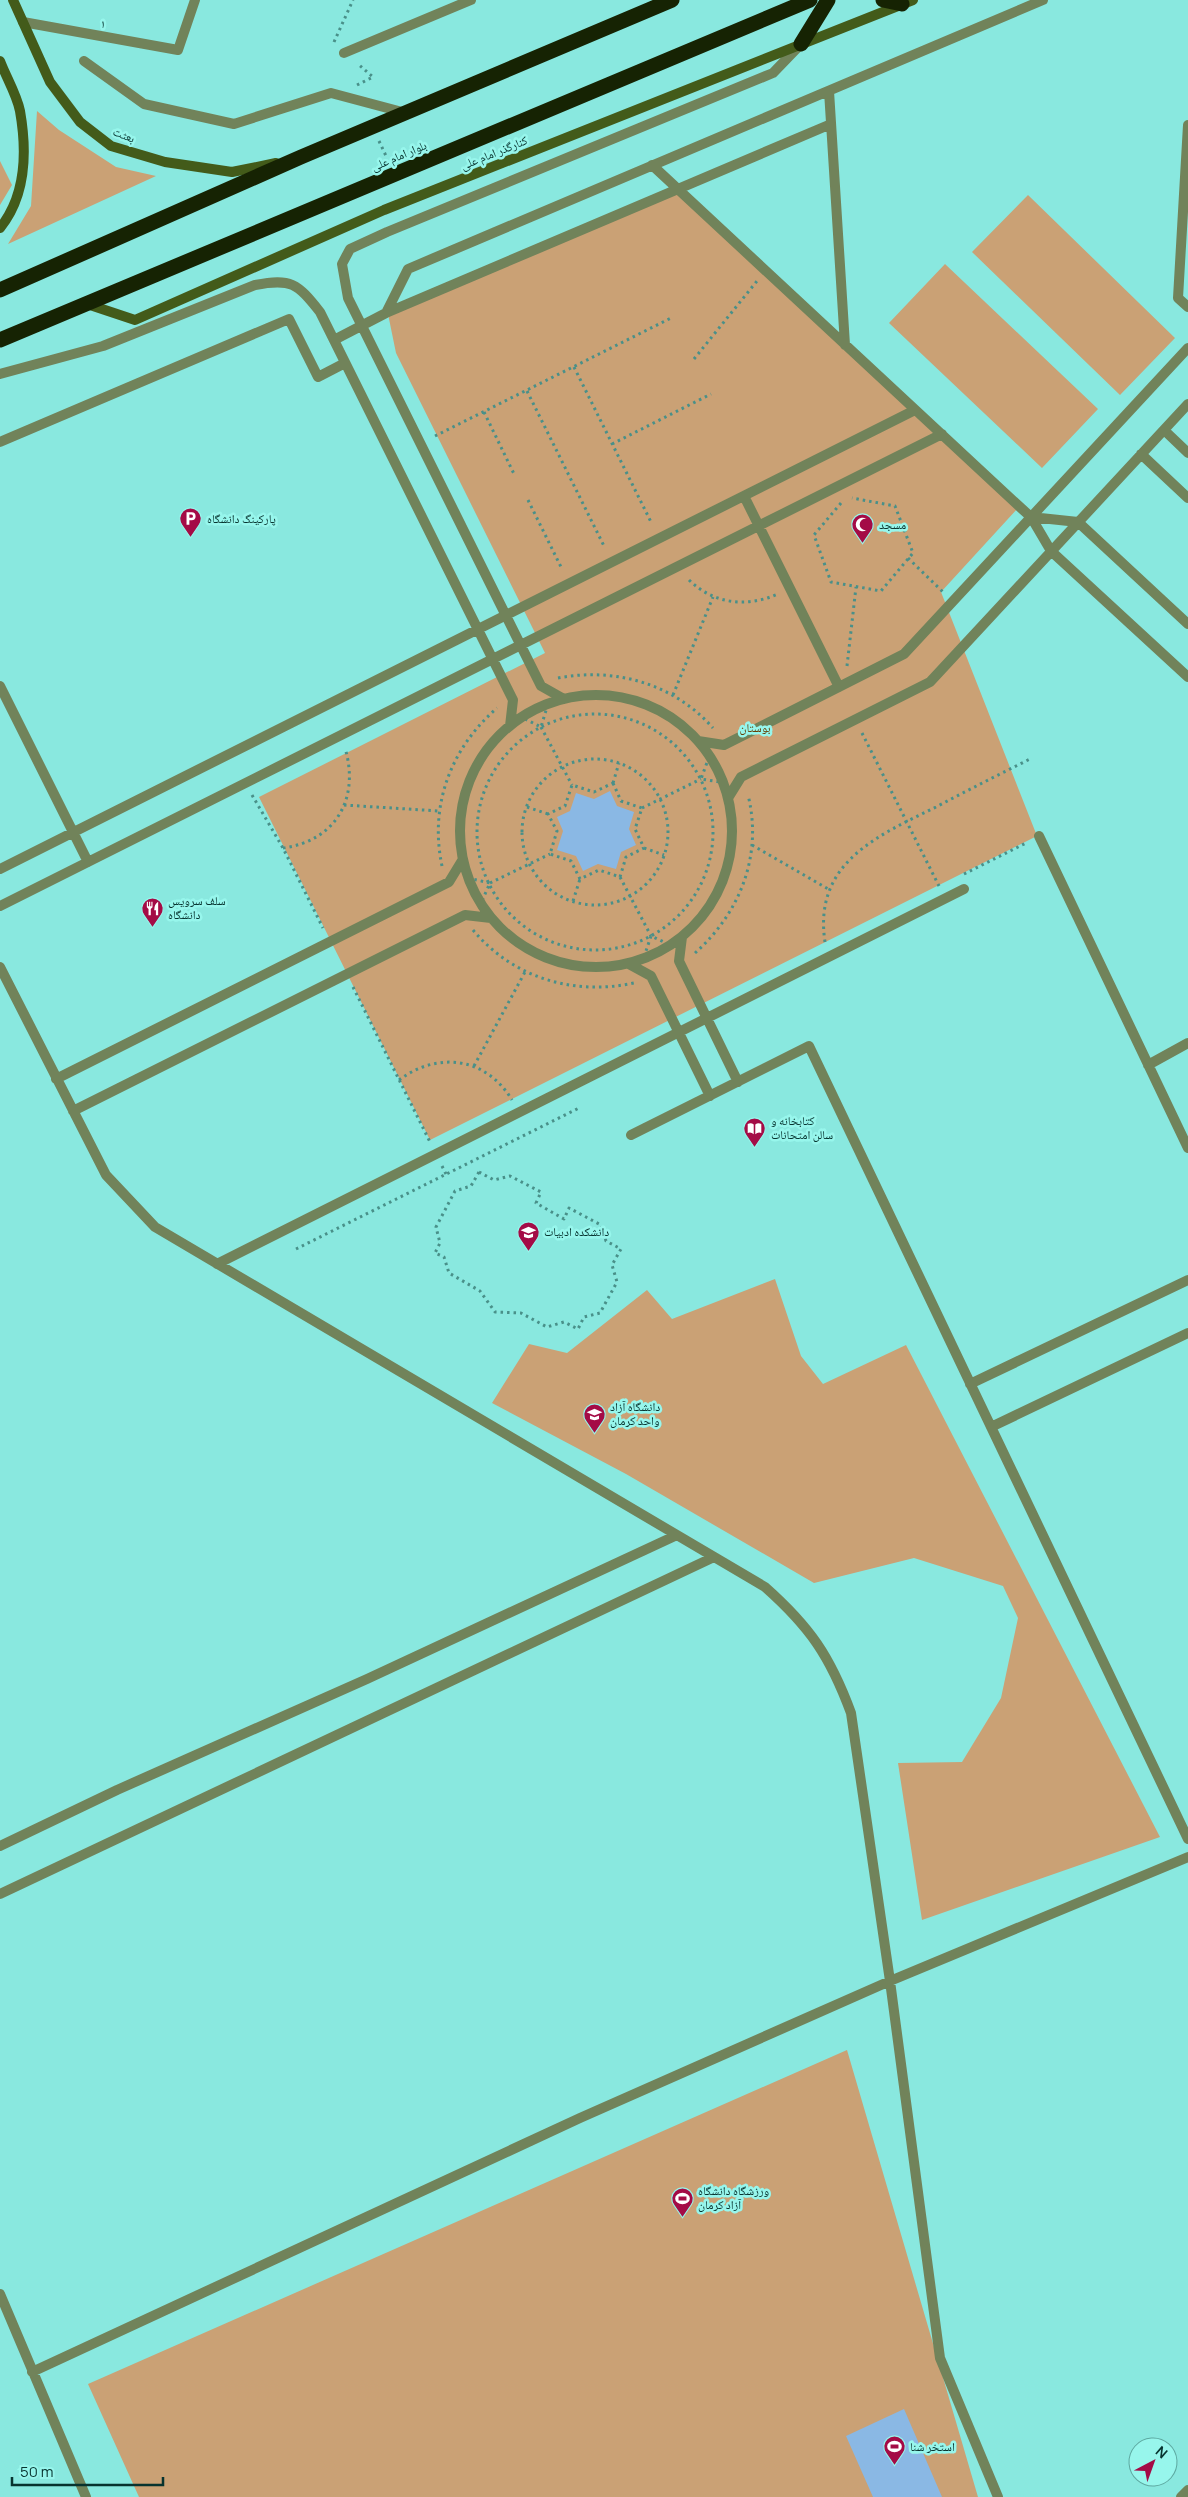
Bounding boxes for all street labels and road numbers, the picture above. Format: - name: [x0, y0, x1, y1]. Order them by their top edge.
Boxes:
- street label: ۱: [99, 15, 107, 32]
- street label: بعثت: [111, 122, 138, 147]
- street label: کنارگذر امام علی: [458, 131, 530, 174]
- street label: بلوار امام علی: [369, 136, 429, 175]

